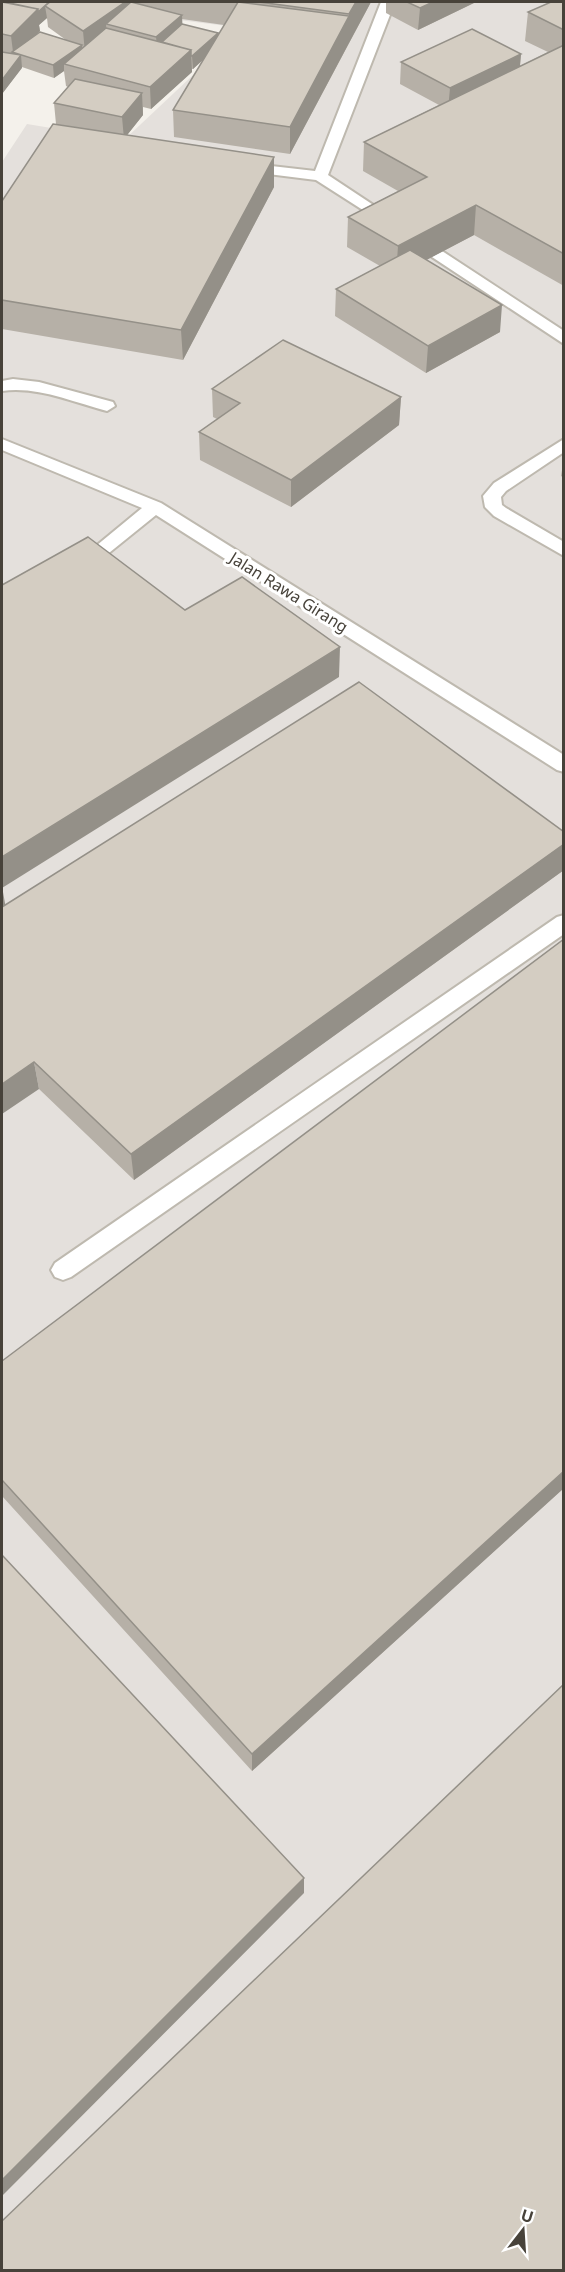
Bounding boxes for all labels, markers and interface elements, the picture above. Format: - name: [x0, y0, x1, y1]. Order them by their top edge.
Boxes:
- street label: Jalan Rawa Girang: [224, 546, 352, 637]
- north arrow: [493, 2200, 553, 2260]
- text: U: [518, 2203, 536, 2228]

